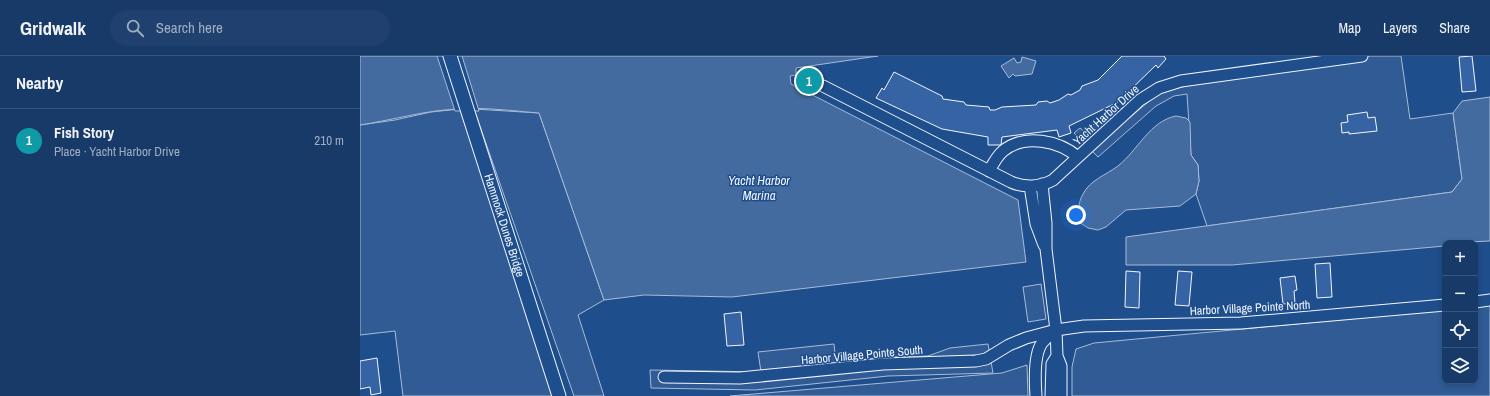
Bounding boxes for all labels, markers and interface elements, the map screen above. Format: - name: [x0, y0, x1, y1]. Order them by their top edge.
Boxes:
- search box: [110, 10, 390, 46]
- text: Gridwalk: [20, 15, 86, 41]
- icon: search: [124, 17, 146, 39]
- text: Search here: [156, 17, 223, 38]
- text: Map: [1339, 19, 1361, 37]
- text: Layers: [1383, 19, 1417, 37]
- text: Share: [1439, 19, 1470, 37]
- pin: 1: [796, 66, 822, 96]
- text: Nearby: [16, 71, 63, 94]
- street label: Yacht Harbor Drive: [1070, 81, 1142, 149]
- text: Fish Story: [54, 122, 114, 143]
- text: 1: [26, 132, 32, 149]
- text: 210 m: [314, 132, 344, 149]
- text: Place · Yacht Harbor Drive: [54, 143, 180, 160]
- street label: Hammock Dunes Bridge: [480, 172, 528, 279]
- water label: Yacht Harbor Marina: [728, 172, 790, 204]
- your location: [1066, 205, 1086, 225]
- map controls: [1442, 240, 1478, 384]
- button: +: [1442, 240, 1478, 276]
- button: −: [1442, 276, 1478, 312]
- street label: Harbor Village Pointe North: [1189, 297, 1311, 319]
- button: locate: [1442, 312, 1478, 348]
- street label: Harbor Village Pointe South: [800, 342, 924, 368]
- button: layers: [1442, 348, 1478, 384]

